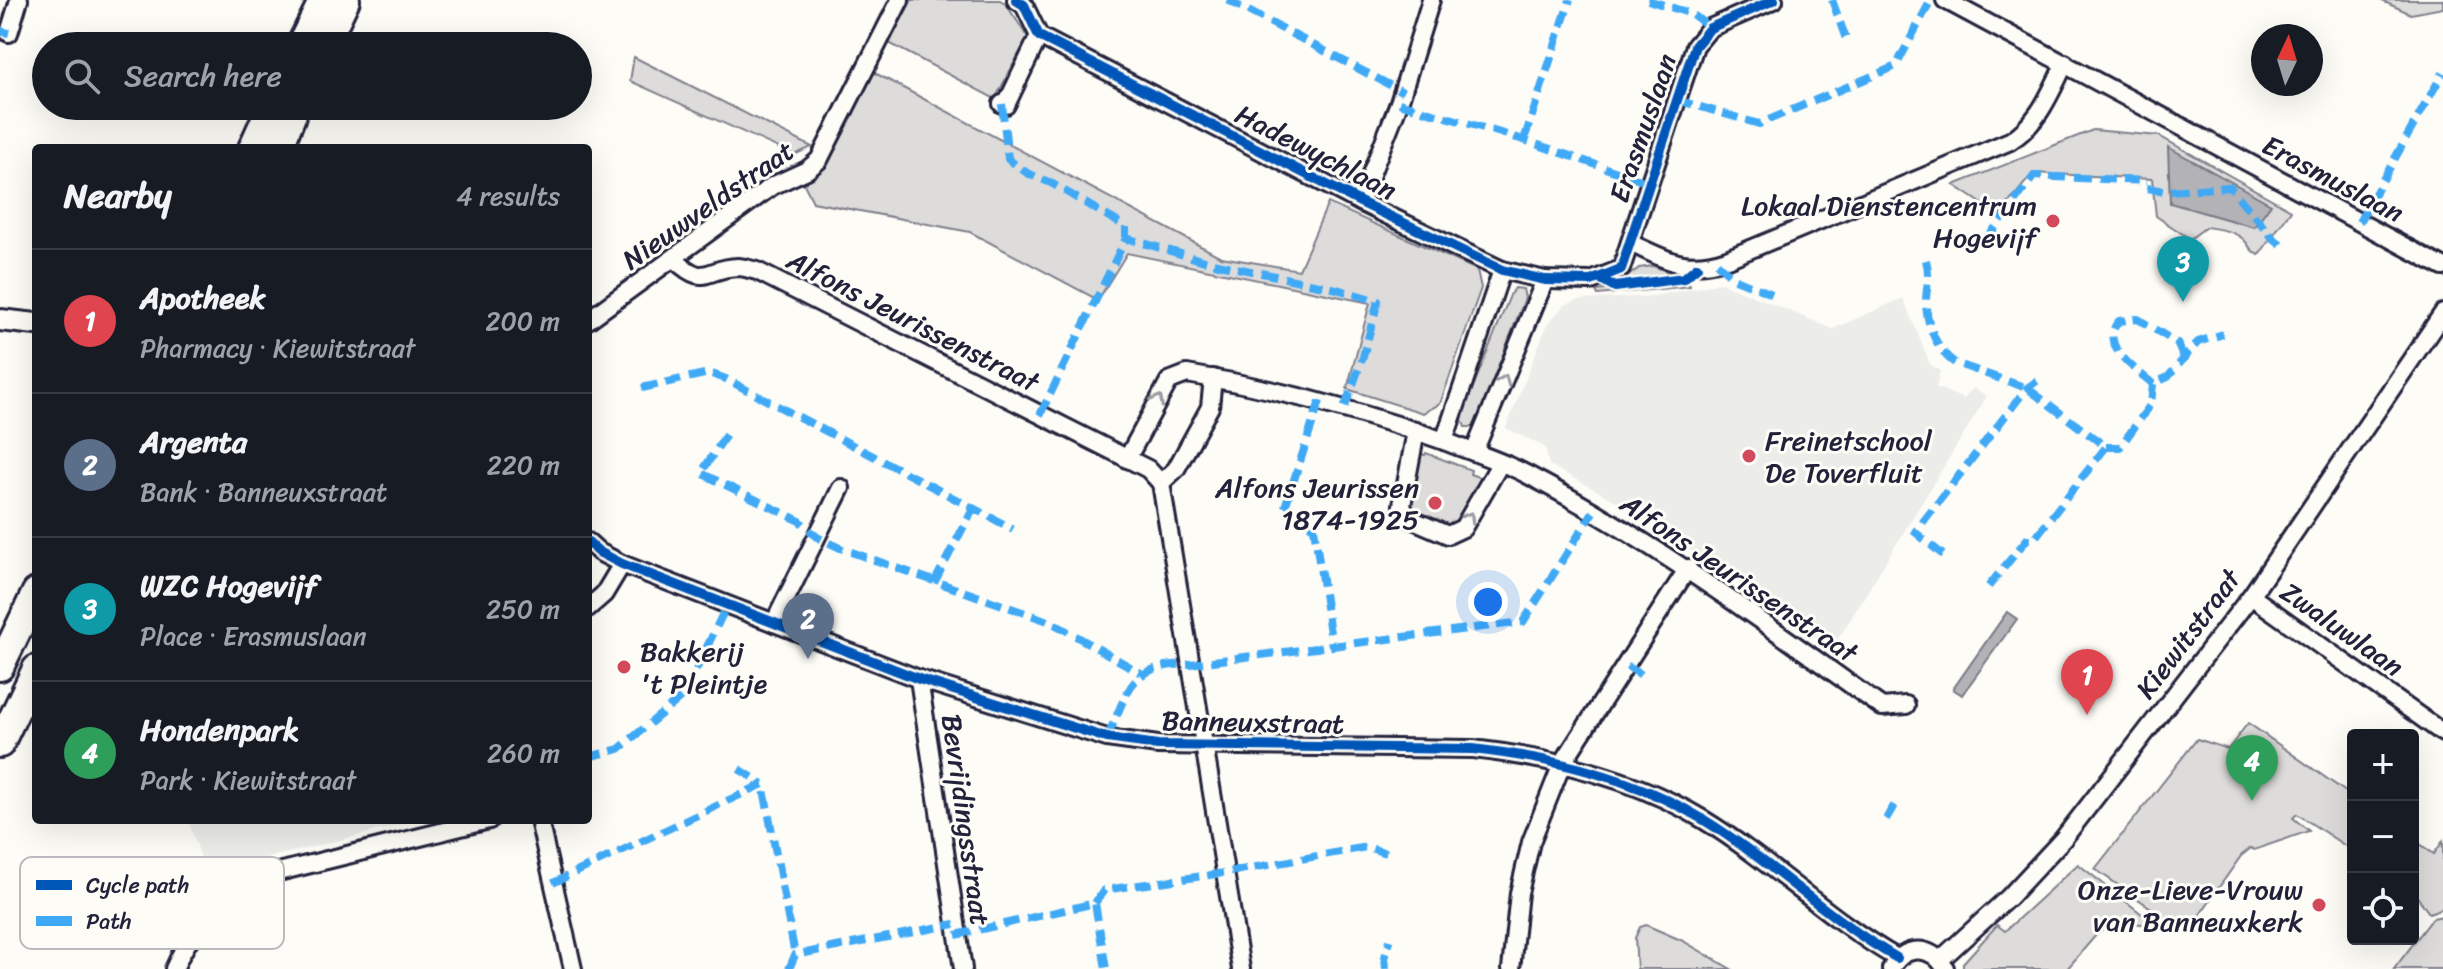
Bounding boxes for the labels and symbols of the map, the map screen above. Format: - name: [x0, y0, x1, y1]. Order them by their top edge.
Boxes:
- north arrow: [2251, 24, 2323, 96]
- street label: Erasmuslaan: [1595, 47, 1691, 209]
- street label: Hadewychlaan: [1226, 90, 1406, 214]
- street label: Erasmuslaan: [2253, 121, 2413, 237]
- street label: Nieuwveldstraat: [611, 127, 805, 283]
- place label: Lokaal Dienstencentrum Hogevijf: [1741, 181, 2041, 262]
- marker: Lokaal Dienstencentrum Hogevijf: [2044, 212, 2062, 230]
- street label: Alfons Jeurissenstraat: [777, 236, 1050, 407]
- pin: 3: [2157, 236, 2209, 302]
- one-way arrow: [1494, 374, 1510, 388]
- one-way arrow: [1149, 393, 1164, 408]
- place label: Freinetschool De Toverfluit: [1765, 416, 1933, 497]
- marker: Freinetschool De Toverfluit: [1740, 447, 1758, 465]
- place label: Alfons Jeurissen 1874-1925: [1214, 463, 1419, 544]
- street label: Alfons Jeurissenstraat: [1609, 479, 1869, 677]
- marker: Alfons Jeurissen 1874-1925: [1426, 494, 1444, 512]
- one-way arrow: [1459, 511, 1475, 526]
- street label: Kiewitstraat: [2122, 557, 2255, 710]
- street label: Zwaluwlaan: [2270, 568, 2414, 690]
- your location: [1468, 582, 1508, 622]
- pin: 2: [782, 593, 834, 659]
- place label: Bakkerij 't Pleintje: [640, 627, 767, 708]
- pin: 1: [2061, 649, 2113, 715]
- marker: Bakkerij 't Pleintje: [615, 658, 633, 676]
- street label: Banneuxstraat: [1161, 696, 1345, 748]
- street label: Bevrijdingsstraat: [927, 711, 1005, 929]
- pin: 4: [2226, 735, 2278, 801]
- legend: [20, 857, 284, 949]
- place label: Onze-Lieve-Vrouw van Banneuxkerk: [2078, 865, 2303, 946]
- text: Cycle path: [86, 866, 189, 905]
- marker: Onze-Lieve-Vrouw van Banneuxkerk: [2310, 896, 2328, 914]
- text: Path: [86, 902, 132, 941]

